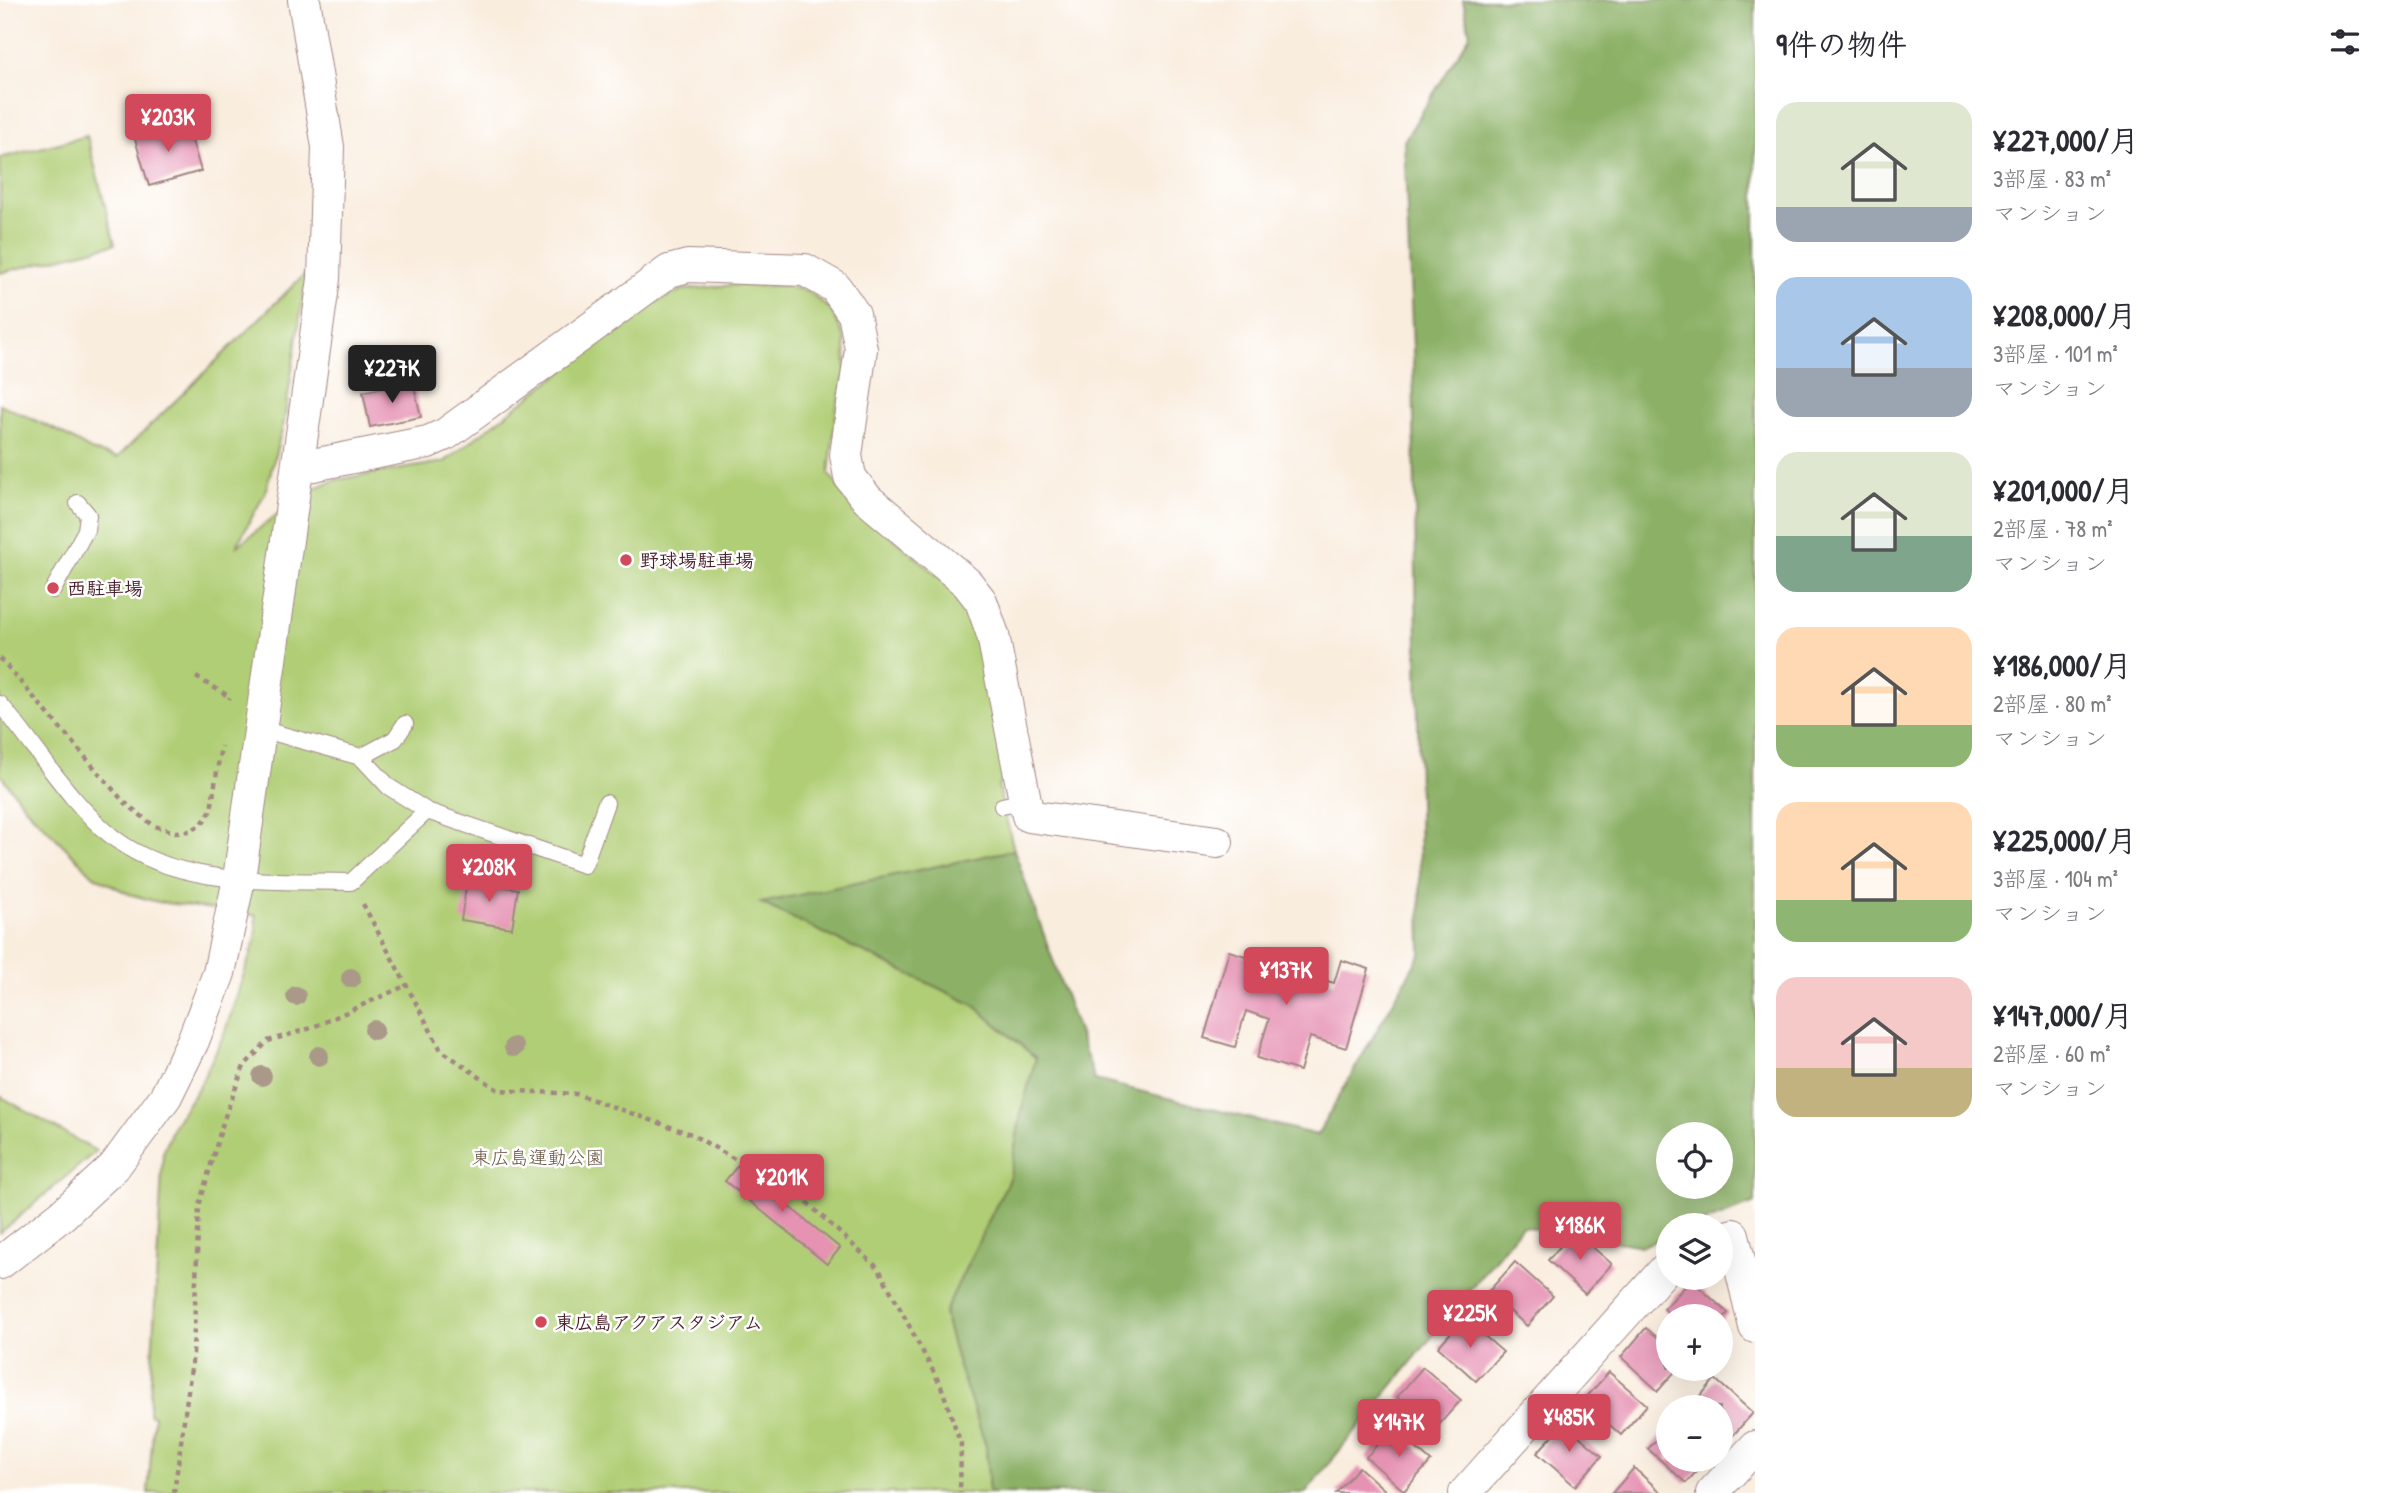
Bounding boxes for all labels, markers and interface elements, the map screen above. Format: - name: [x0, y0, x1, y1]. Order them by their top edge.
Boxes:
- icon: filters: [2326, 23, 2364, 61]
- text: 9件の物件: [1776, 24, 1907, 64]
- pin: ¥203K: [119, 94, 217, 154]
- text: ¥203K: [141, 101, 195, 132]
- text: ¥227,000/月: [1993, 120, 2139, 160]
- icon: home: [1832, 130, 1916, 214]
- text: 3部屋 · 83 m²: [1993, 163, 2111, 194]
- text: マンション: [1993, 197, 2107, 228]
- text: ¥208,000/月: [1993, 295, 2136, 335]
- icon: home: [1832, 305, 1916, 389]
- text: 3部屋 · 101 m²: [1993, 338, 2118, 369]
- pin: ¥227K: [343, 346, 441, 405]
- text: ¥227K: [364, 352, 420, 383]
- text: マンション: [1993, 372, 2107, 403]
- text: ¥201,000/月: [1993, 470, 2134, 510]
- icon: home: [1832, 480, 1916, 564]
- text: 2部屋 · 78 m²: [1993, 513, 2113, 544]
- place label: 野球場駐車場: [640, 547, 754, 573]
- text: マンション: [1993, 547, 2107, 578]
- marker: 野球場駐車場: [618, 552, 634, 568]
- place label: 西駐車場: [67, 575, 143, 601]
- marker: 西駐車場: [45, 580, 61, 596]
- text: ¥186,000/月: [1993, 645, 2132, 685]
- icon: home: [1832, 655, 1916, 739]
- text: 2部屋 · 80 m²: [1993, 688, 2111, 719]
- text: マンション: [1993, 722, 2107, 753]
- text: ¥225,000/月: [1993, 820, 2137, 860]
- icon: home: [1832, 830, 1916, 914]
- pin: ¥208K: [440, 844, 538, 904]
- text: ¥208K: [462, 851, 516, 882]
- text: 3部屋 · 104 m²: [1993, 863, 2118, 894]
- text: マンション: [1993, 897, 2107, 928]
- pin: ¥137K: [1237, 948, 1335, 1007]
- text: ¥137K: [1260, 954, 1312, 985]
- text: ¥147,000/月: [1993, 995, 2133, 1035]
- icon: home: [1832, 1005, 1916, 1089]
- text: 2部屋 · 60 m²: [1993, 1038, 2111, 1069]
- text: マンション: [1993, 1072, 2107, 1103]
- map controls: [1656, 1122, 1733, 1472]
- button: locate: [1656, 1122, 1733, 1199]
- park label: 東広島運動公園: [471, 1144, 605, 1170]
- pin: ¥201K: [733, 1154, 831, 1214]
- text: ¥201K: [756, 1161, 808, 1192]
- pin: ¥186K: [1531, 1202, 1629, 1262]
- text: ¥186K: [1555, 1209, 1605, 1240]
- button: layers: [1656, 1213, 1733, 1290]
- pin: ¥225K: [1421, 1290, 1519, 1350]
- text: ¥225K: [1443, 1297, 1497, 1328]
- button: +: [1656, 1304, 1733, 1381]
- place label: 東広島アクアスタジアム: [555, 1309, 763, 1335]
- marker: 東広島アクアスタジアム: [533, 1314, 549, 1330]
- pin: ¥485K: [1520, 1394, 1618, 1454]
- button: −: [1656, 1395, 1733, 1472]
- pin: ¥147K: [1350, 1400, 1448, 1459]
- text: ¥485K: [1543, 1401, 1595, 1432]
- text: ¥147K: [1373, 1406, 1425, 1437]

